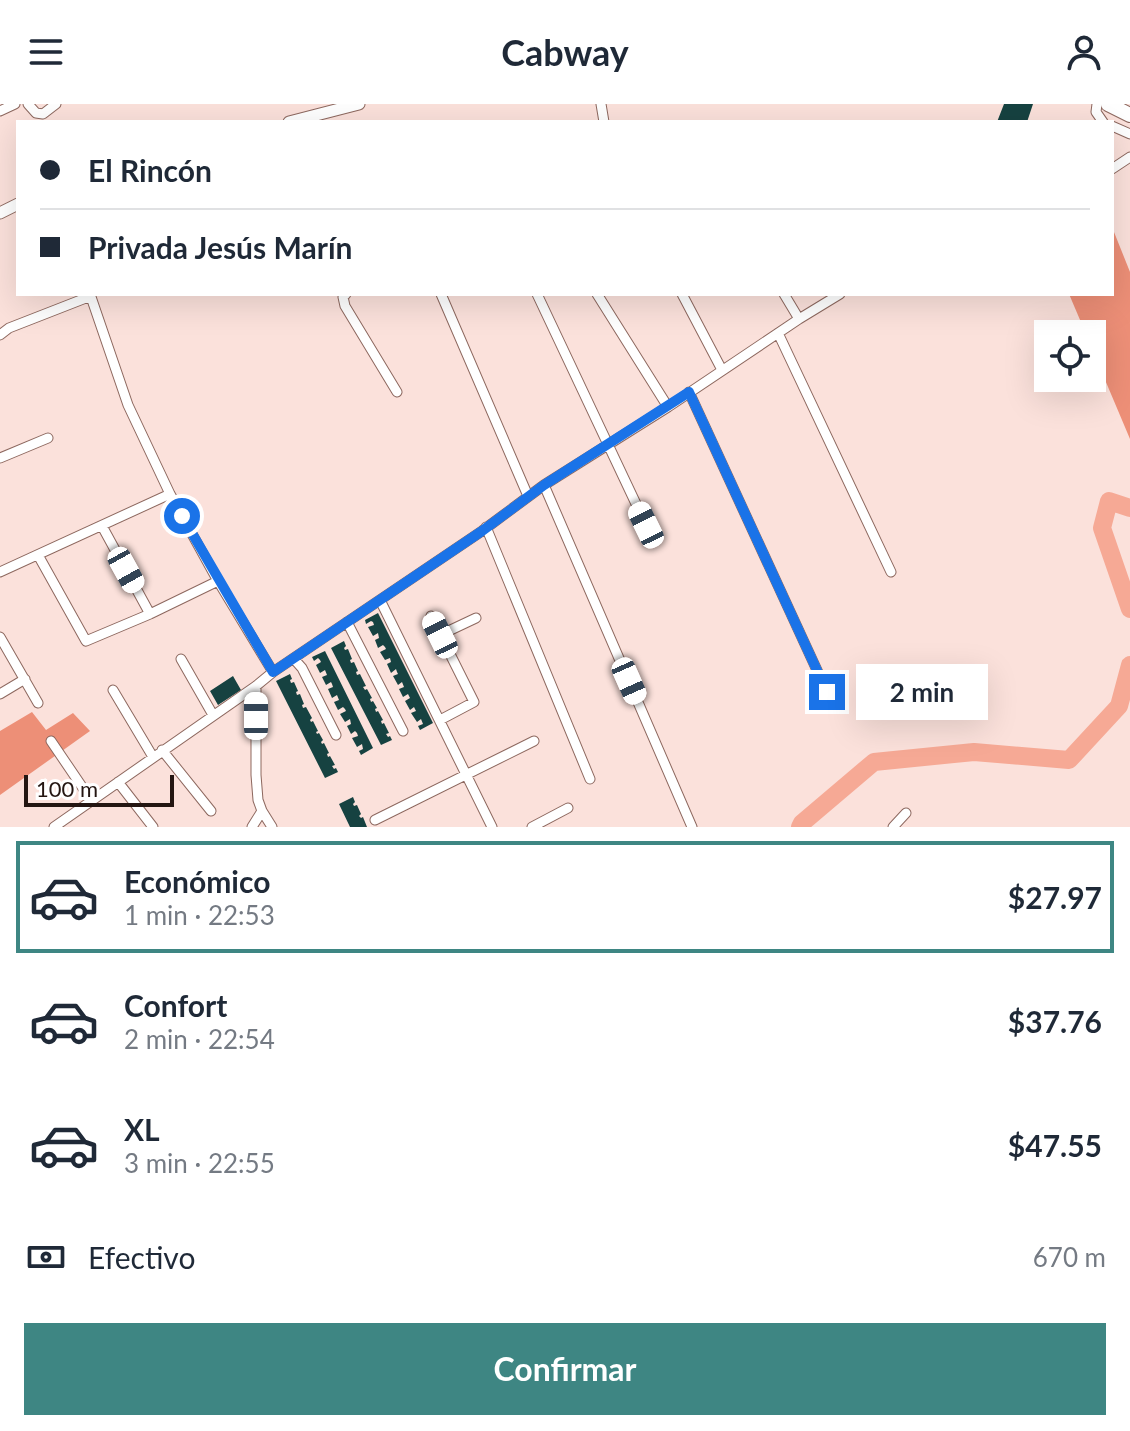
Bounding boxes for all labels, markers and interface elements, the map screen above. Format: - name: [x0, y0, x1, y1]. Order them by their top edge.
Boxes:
- icon: menu: [24, 30, 68, 74]
- text: Cabway: [501, 30, 629, 74]
- icon: person: [1062, 30, 1106, 74]
- text: El Rincón: [88, 152, 212, 188]
- text: Privada Jesús Marín: [88, 229, 352, 265]
- map controls: [1034, 320, 1106, 392]
- button: locate: [1034, 320, 1106, 392]
- route start: [164, 498, 200, 534]
- car: [625, 498, 667, 552]
- car: [104, 543, 148, 597]
- car: [419, 608, 461, 662]
- car: [608, 654, 650, 708]
- callout: 2 min: [855, 664, 987, 720]
- route end: [809, 674, 845, 710]
- text: 2 min: [890, 676, 954, 708]
- car: [244, 692, 268, 740]
- scale bar: [24, 771, 174, 807]
- text: 100 m: [36, 775, 98, 802]
- icon: car: [28, 861, 100, 933]
- text: Económico: [124, 863, 270, 899]
- text: $27.97: [1008, 879, 1102, 915]
- text: 1 min · 22:53: [124, 899, 275, 931]
- icon: car: [28, 985, 100, 1057]
- text: Confort: [124, 987, 227, 1023]
- text: $37.76: [1008, 1003, 1102, 1039]
- text: 2 min · 22:54: [124, 1023, 275, 1055]
- icon: car: [28, 1109, 100, 1181]
- text: XL: [124, 1111, 160, 1147]
- text: $47.55: [1008, 1127, 1102, 1163]
- text: 3 min · 22:55: [124, 1147, 275, 1179]
- icon: cash: [24, 1235, 68, 1279]
- text: Efectivo: [88, 1239, 195, 1275]
- text: 670 m: [1033, 1241, 1106, 1273]
- button: Confirmar: [24, 1323, 1106, 1415]

